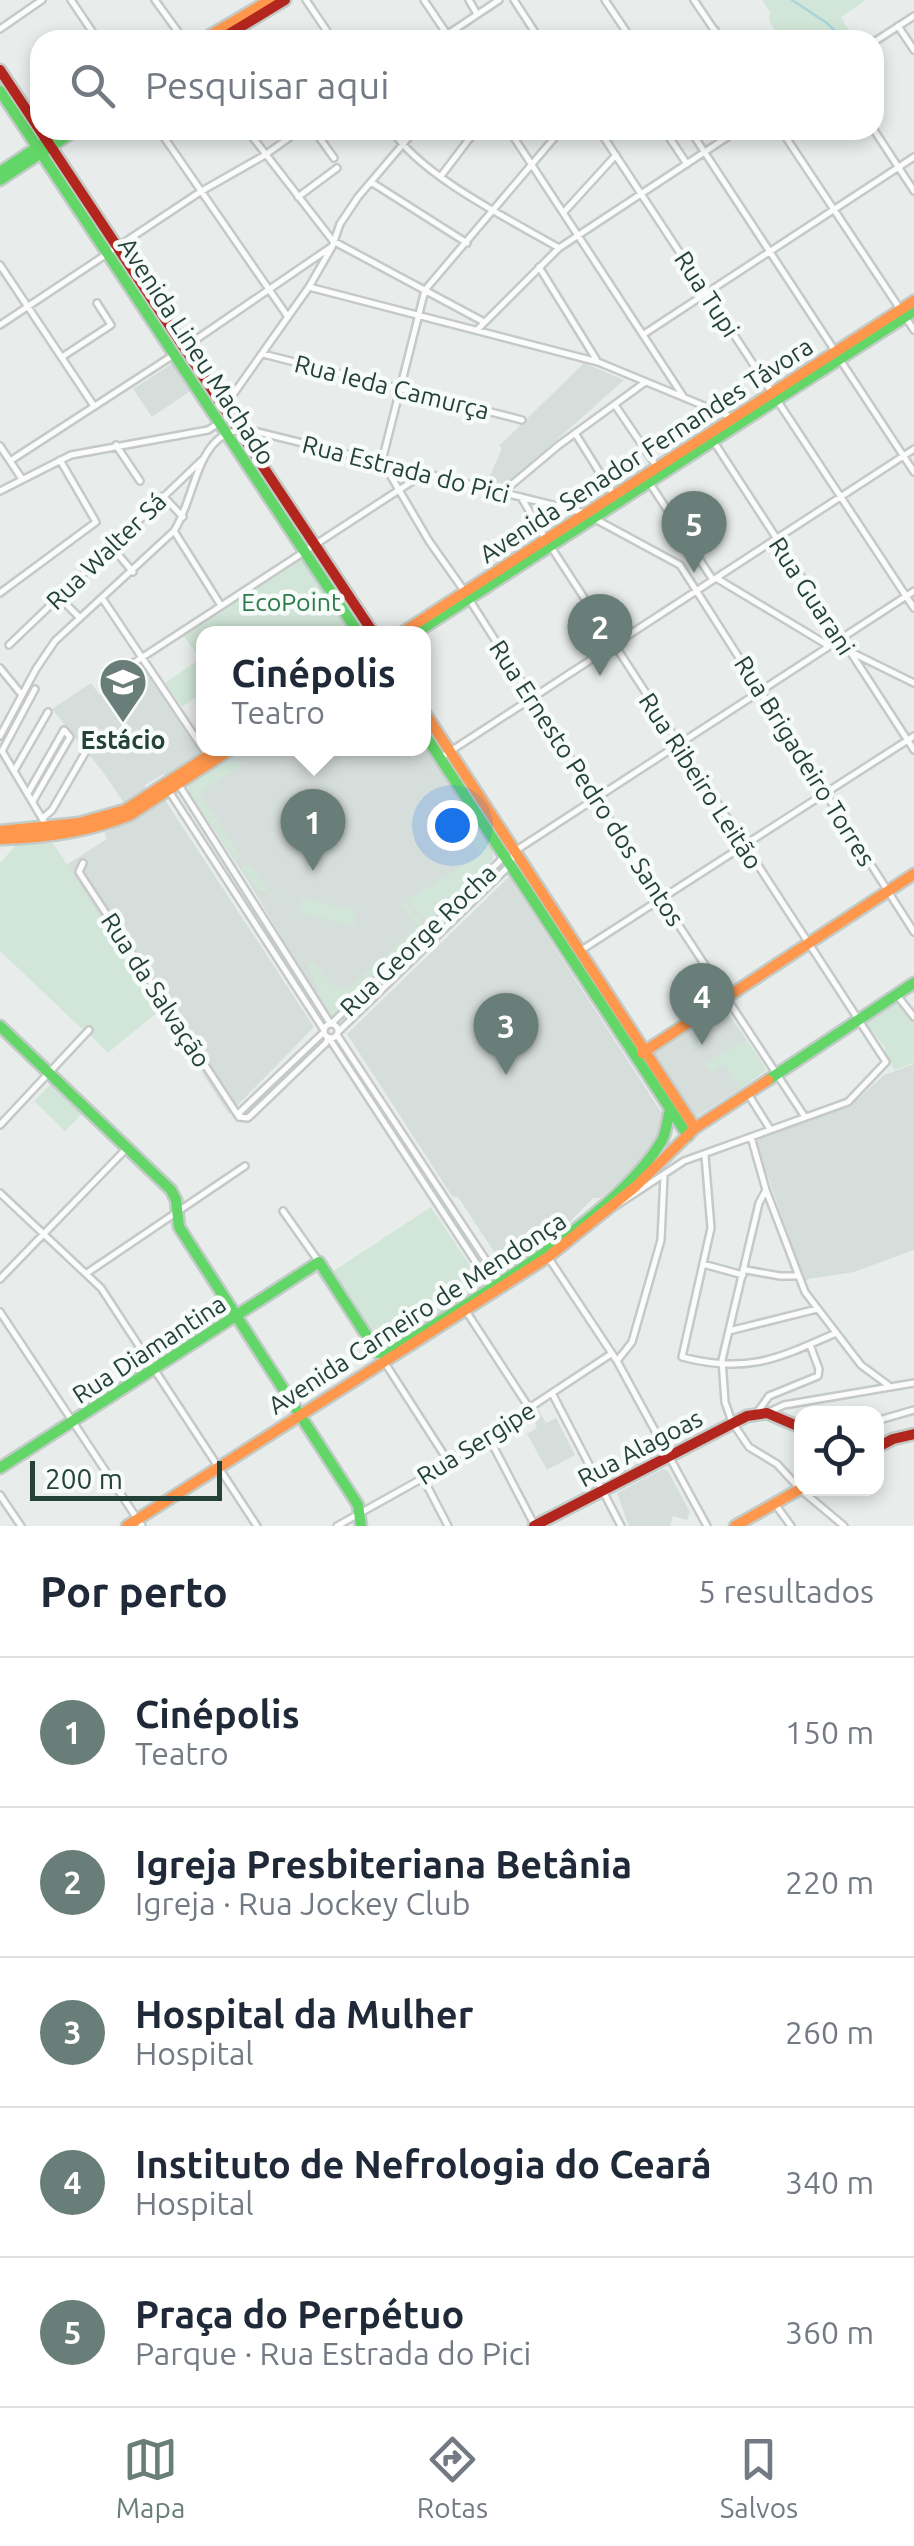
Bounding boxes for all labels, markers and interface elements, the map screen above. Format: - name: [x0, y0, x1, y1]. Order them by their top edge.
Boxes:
- search box: [30, 30, 884, 140]
- icon: search: [65, 58, 120, 113]
- text: Pesquisar aqui: [145, 64, 389, 106]
- street label: Avenida Lineu Machado: [113, 232, 281, 470]
- street label: Rua Tupi: [669, 246, 745, 342]
- street label: Avenida Senador Fernandes Távora: [474, 332, 818, 568]
- street label: Rua Ieda Camurça: [292, 349, 492, 425]
- street label: Rua Estrada do Pici: [300, 430, 512, 508]
- street label: Rua Walter Sá: [40, 487, 172, 615]
- pin: 5: [662, 490, 726, 573]
- street label: Rua Guarani: [764, 532, 860, 660]
- park label: EcoPoint: [241, 588, 341, 616]
- pin: 2: [568, 594, 632, 676]
- popup: [196, 626, 431, 756]
- street label: Rua Ernesto Pedro dos Santos: [484, 635, 690, 931]
- street label: Rua Brigadeiro Torres: [729, 651, 881, 871]
- text: Cinépolis: [231, 652, 396, 694]
- school or university icon: Estácio: [97, 656, 149, 724]
- street label: Rua Ribeiro Leitão: [634, 688, 768, 874]
- text: Teatro: [231, 694, 325, 730]
- place label: Estácio: [81, 726, 165, 754]
- pin: 1: [280, 788, 346, 871]
- your location: [427, 800, 478, 851]
- street label: Rua George Rocha: [334, 858, 502, 1022]
- street label: Rua da Salvação: [96, 908, 216, 1072]
- pin: 4: [670, 962, 734, 1045]
- pin: 3: [474, 992, 538, 1075]
- street label: Avenida Carneiro de Mendonça: [263, 1206, 571, 1420]
- street label: Rua Diamantina: [67, 1289, 231, 1409]
- street label: Rua Sergipe: [412, 1396, 540, 1490]
- street label: Rua Alagoas: [573, 1404, 707, 1492]
- map controls: [794, 1406, 884, 1496]
- button: locate: [794, 1406, 884, 1496]
- scale bar: [30, 1456, 222, 1500]
- text: 200 m: [45, 1463, 123, 1494]
- text: Por perto: [40, 1568, 228, 1615]
- text: 5 resultados: [698, 1573, 874, 1609]
- text: Cinépolis: [135, 1693, 300, 1735]
- text: 1: [63, 1714, 82, 1750]
- text: 150 m: [785, 1714, 874, 1750]
- text: Teatro: [135, 1735, 229, 1771]
- text: Igreja Presbiteriana Betânia: [135, 1843, 632, 1885]
- text: 2: [63, 1864, 82, 1900]
- text: 220 m: [785, 1864, 874, 1900]
- text: Igreja · Rua Jockey Club: [135, 1885, 470, 1921]
- text: Hospital da Mulher: [135, 1993, 473, 2035]
- text: 3: [63, 2014, 82, 2050]
- text: 260 m: [785, 2014, 874, 2050]
- text: Hospital: [135, 2035, 254, 2071]
- text: Instituto de Nefrologia do Ceará: [135, 2143, 712, 2185]
- text: 4: [63, 2164, 82, 2200]
- text: 340 m: [785, 2164, 874, 2200]
- text: Hospital: [135, 2185, 254, 2221]
- text: Praça do Perpétuo: [135, 2293, 464, 2335]
- text: 5: [63, 2314, 82, 2350]
- text: 360 m: [785, 2314, 874, 2350]
- text: Parque · Rua Estrada do Pici: [135, 2335, 531, 2371]
- tab: Mapa: [116, 2432, 185, 2523]
- tab: Rotas: [417, 2432, 488, 2523]
- tab: Salvos: [720, 2432, 798, 2523]

